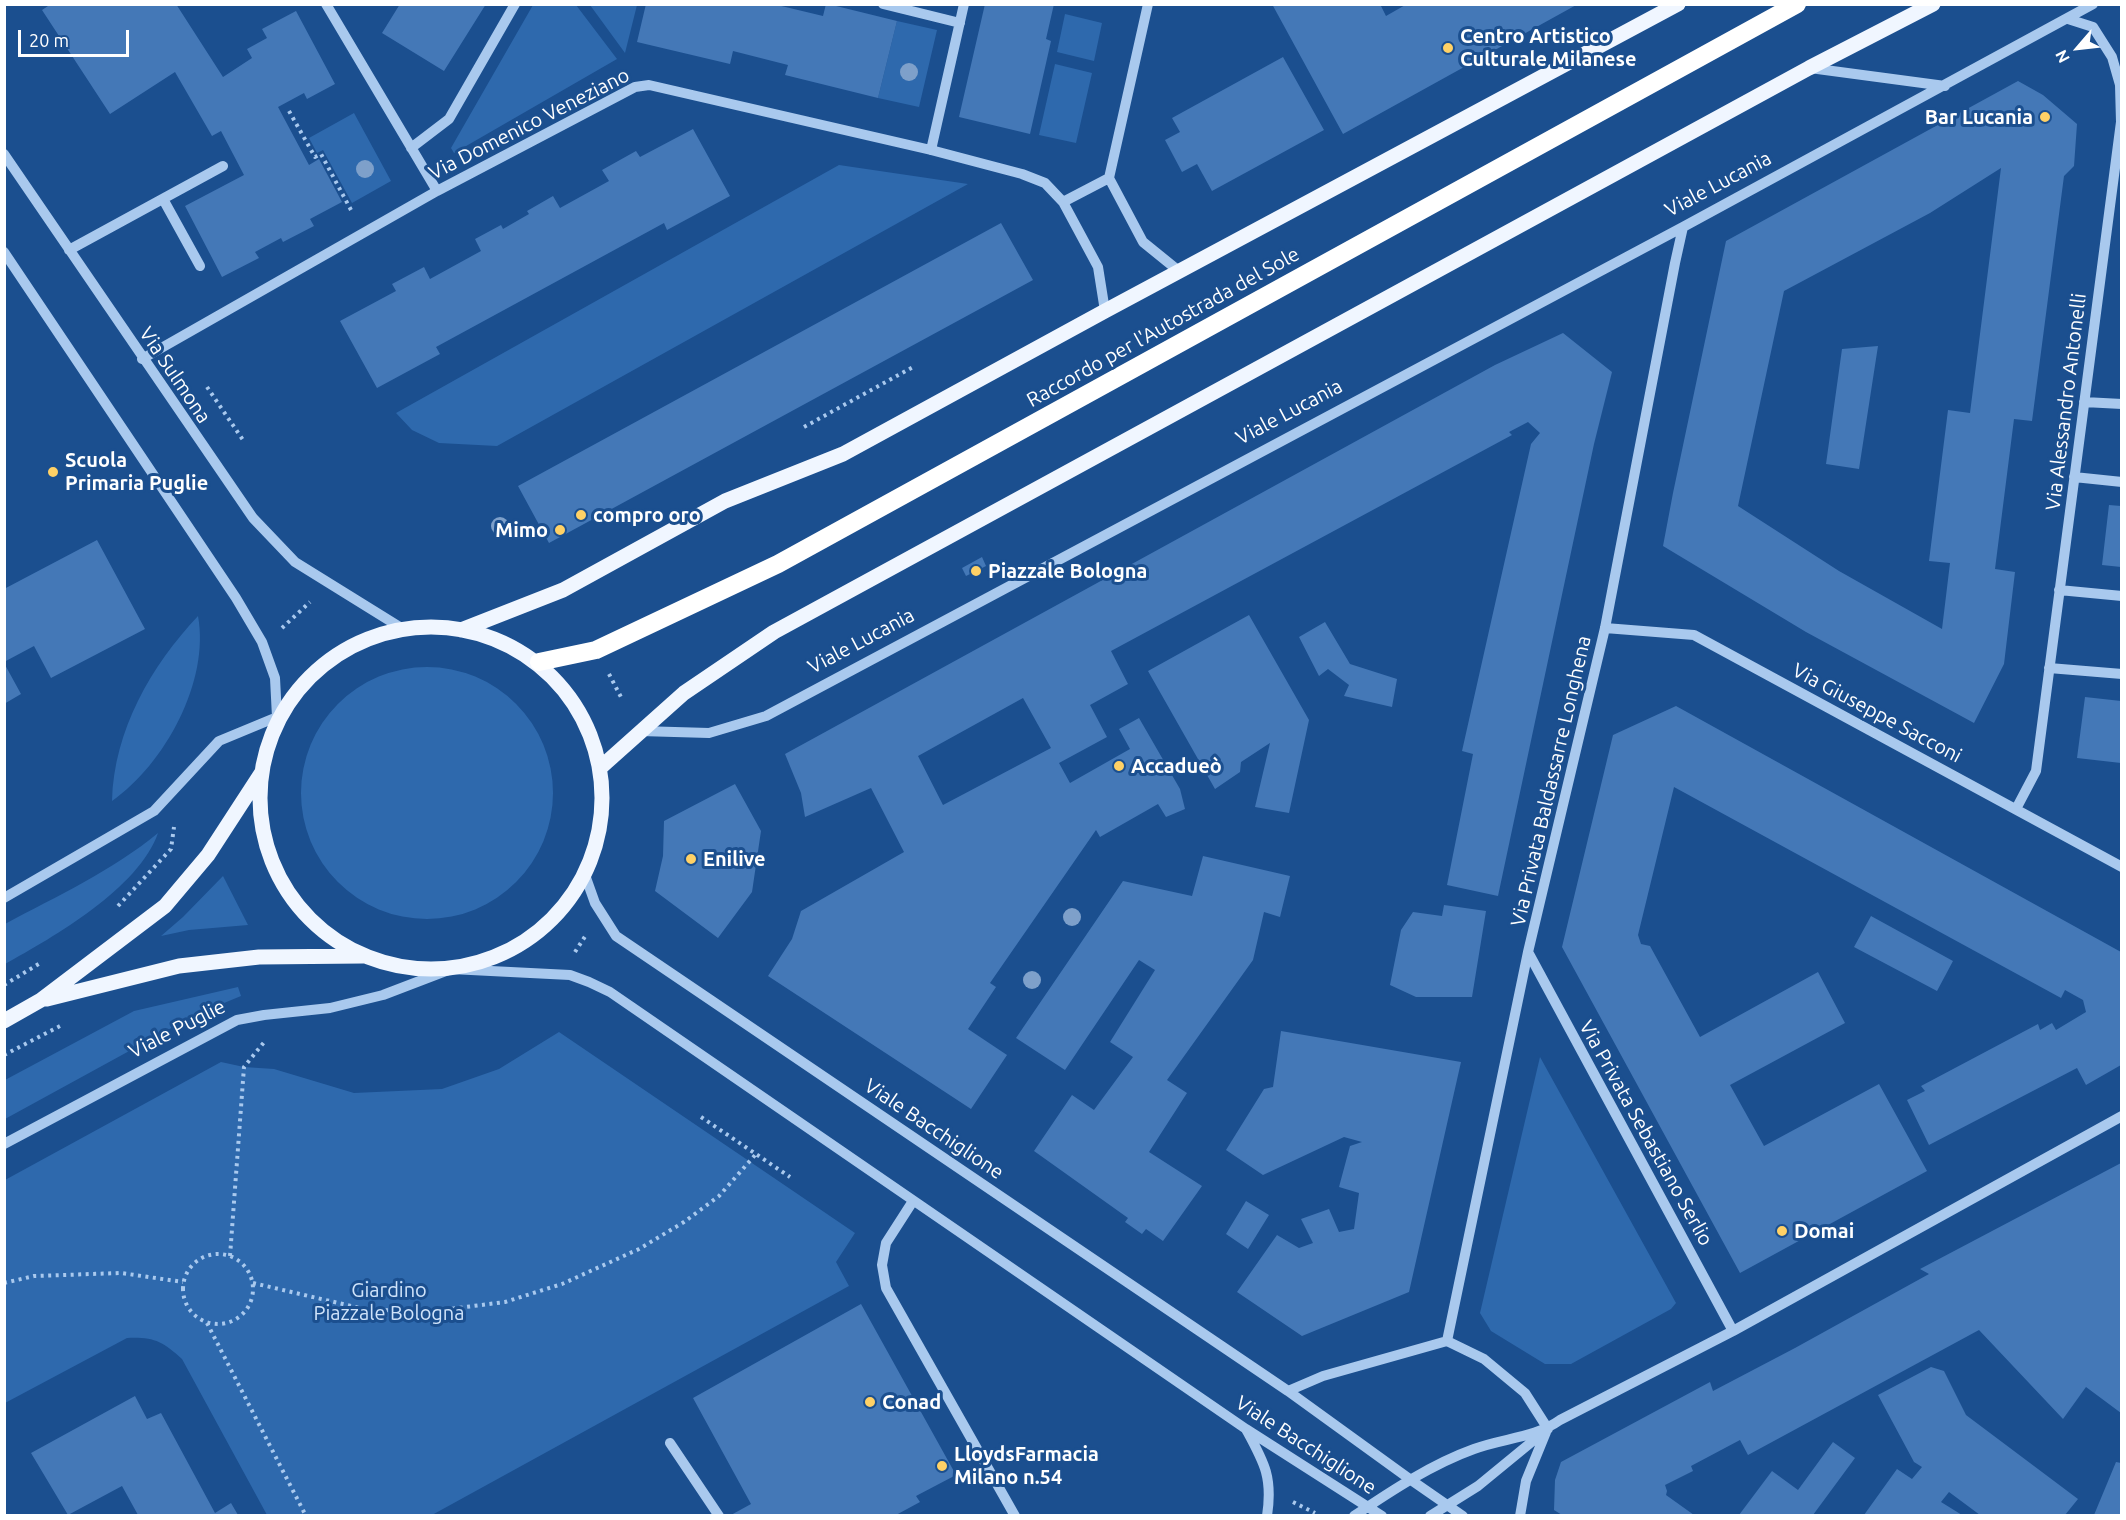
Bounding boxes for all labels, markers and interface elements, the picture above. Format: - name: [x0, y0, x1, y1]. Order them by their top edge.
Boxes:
- scale bar: [21, 18, 132, 56]
- north arrow: [2048, 18, 2108, 78]
- place label: Centro Artistico Culturale Milanese: [1460, 24, 1637, 71]
- text: 20 m: [29, 30, 69, 50]
- marker: Centro Artistico Culturale Milanese: [1441, 41, 1455, 55]
- text: N: [2051, 47, 2073, 66]
- street label: Via Domenico Veneziano: [425, 63, 633, 185]
- place label: Bar Lucania: [1925, 105, 2033, 129]
- marker: Bar Lucania: [2038, 110, 2052, 124]
- street label: Viale Lucania: [1661, 146, 1775, 222]
- street label: Raccordo per l'Autostrada del Sole: [1022, 242, 1304, 412]
- street label: Via Alessandro Antonelli: [2041, 292, 2091, 512]
- street label: Via Sulmona: [134, 322, 216, 428]
- street label: Viale Lucania: [1232, 374, 1346, 450]
- place label: Scuola Primaria Puglie: [65, 448, 208, 495]
- marker: Scuola Primaria Puglie: [46, 465, 60, 479]
- place label: compro oro: [593, 503, 701, 527]
- marker: compro oro: [574, 508, 588, 522]
- place label: Mimo: [495, 518, 548, 542]
- marker: Mimo: [553, 523, 567, 537]
- place label: Piazzale Bologna: [988, 559, 1147, 583]
- marker: Piazzale Bologna: [969, 564, 983, 578]
- street label: Viale Lucania: [804, 603, 918, 679]
- street label: Via Privata Baldassarre Longhena: [1506, 633, 1596, 929]
- street label: Via Giuseppe Sacconi: [1788, 658, 1966, 768]
- place label: Accadueò: [1131, 754, 1222, 778]
- marker: Accadueò: [1112, 759, 1126, 773]
- place label: Enilive: [703, 847, 766, 871]
- marker: Enilive: [684, 852, 698, 866]
- street label: Viale Puglie: [125, 994, 229, 1064]
- street label: Via Privata Sebastiano Serlio: [1574, 1016, 1718, 1250]
- street label: Viale Bacchiglione: [860, 1074, 1008, 1184]
- place label: Domai: [1794, 1219, 1854, 1243]
- marker: Domai: [1775, 1224, 1789, 1238]
- park label: Giardino Piazzale Bologna: [313, 1278, 465, 1325]
- place label: Conad: [882, 1390, 941, 1414]
- street label: Viale Bacchiglione: [1231, 1391, 1381, 1499]
- marker: Conad: [863, 1395, 877, 1409]
- place label: LloydsFarmacia Milano n.54: [954, 1442, 1099, 1489]
- marker: LloydsFarmacia Milano n.54: [935, 1459, 949, 1473]

